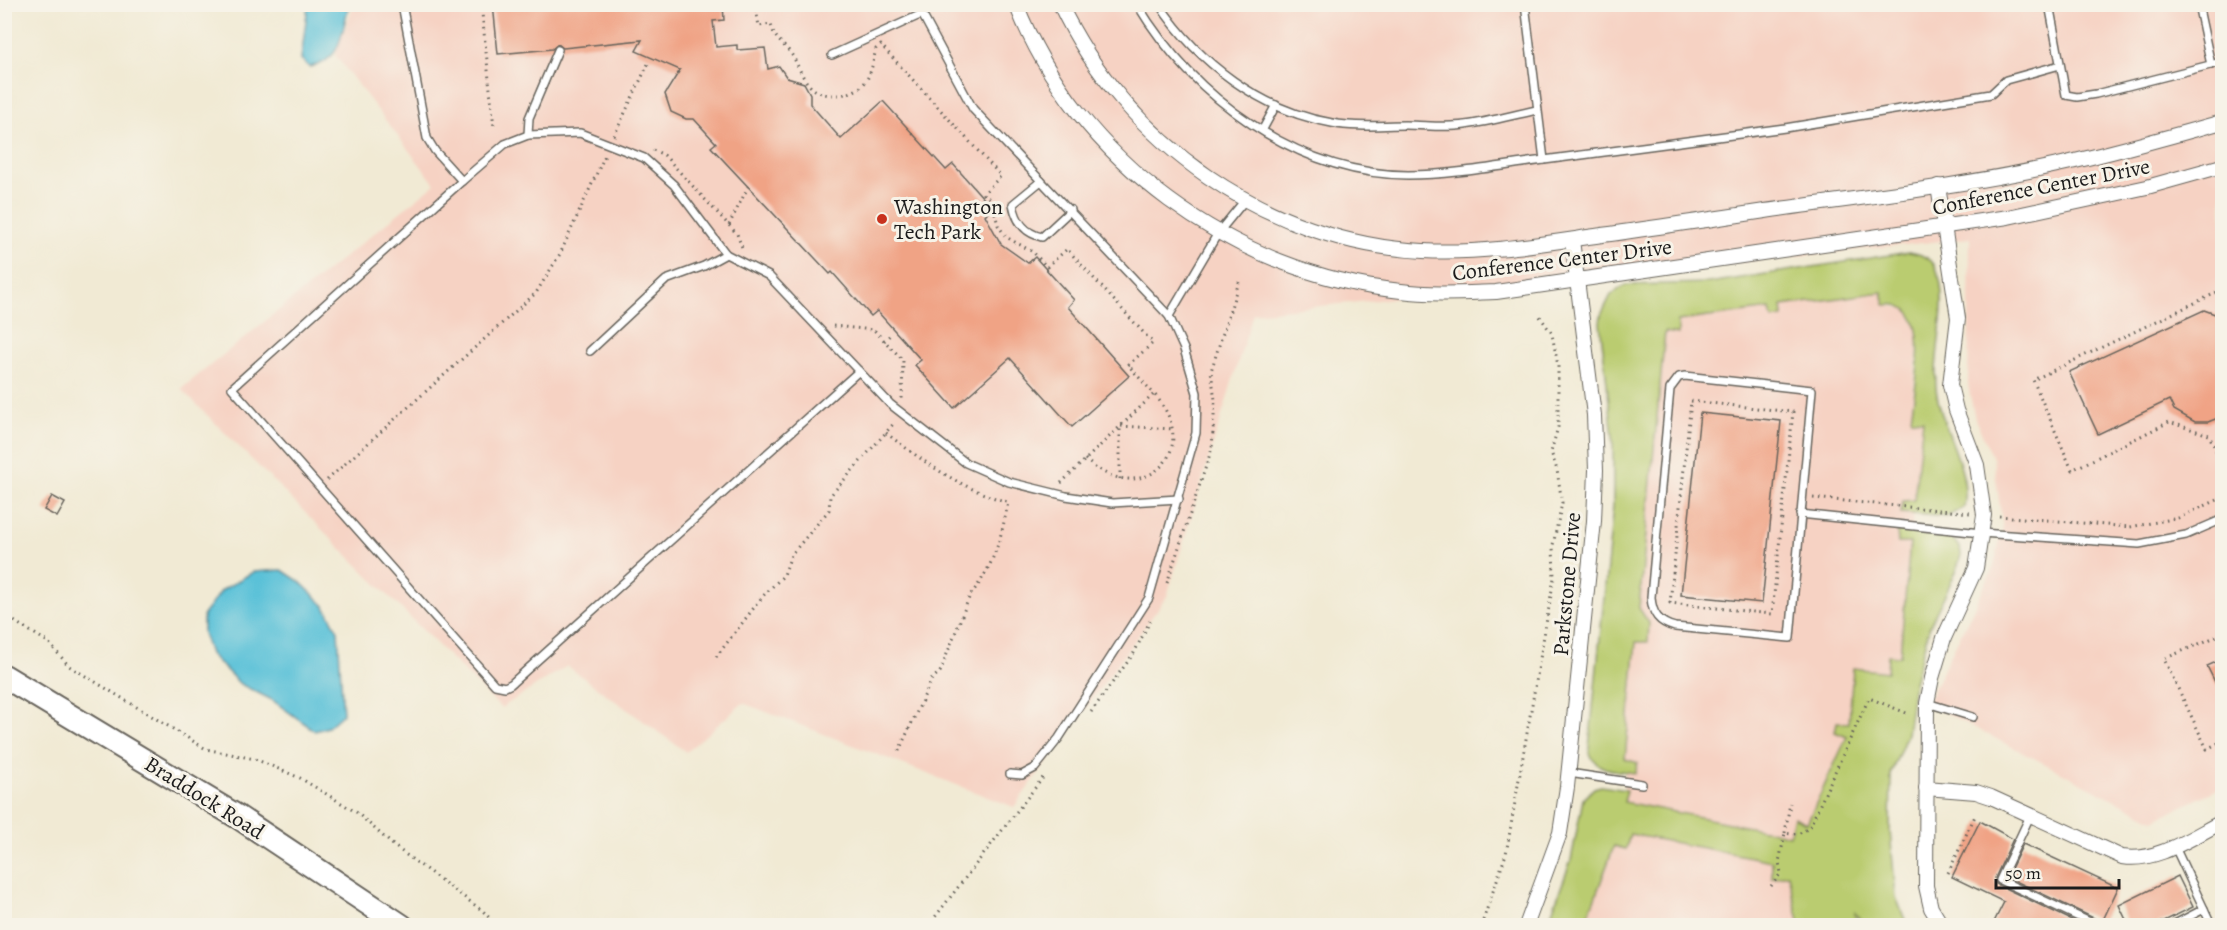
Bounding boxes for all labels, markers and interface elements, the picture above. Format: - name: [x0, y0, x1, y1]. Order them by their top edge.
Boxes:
- street label: Conference Center Drive: [1930, 151, 2152, 223]
- place label: Washington Tech Park: [893, 192, 1003, 247]
- marker: Washington Tech Park: [875, 212, 889, 226]
- street label: Conference Center Drive: [1451, 232, 1674, 288]
- street label: Parkstone Drive: [1546, 511, 1588, 657]
- street label: Braddock Road: [139, 749, 270, 847]
- scale bar: [1996, 852, 2119, 890]
- text: 50 m: [2005, 861, 2041, 885]

